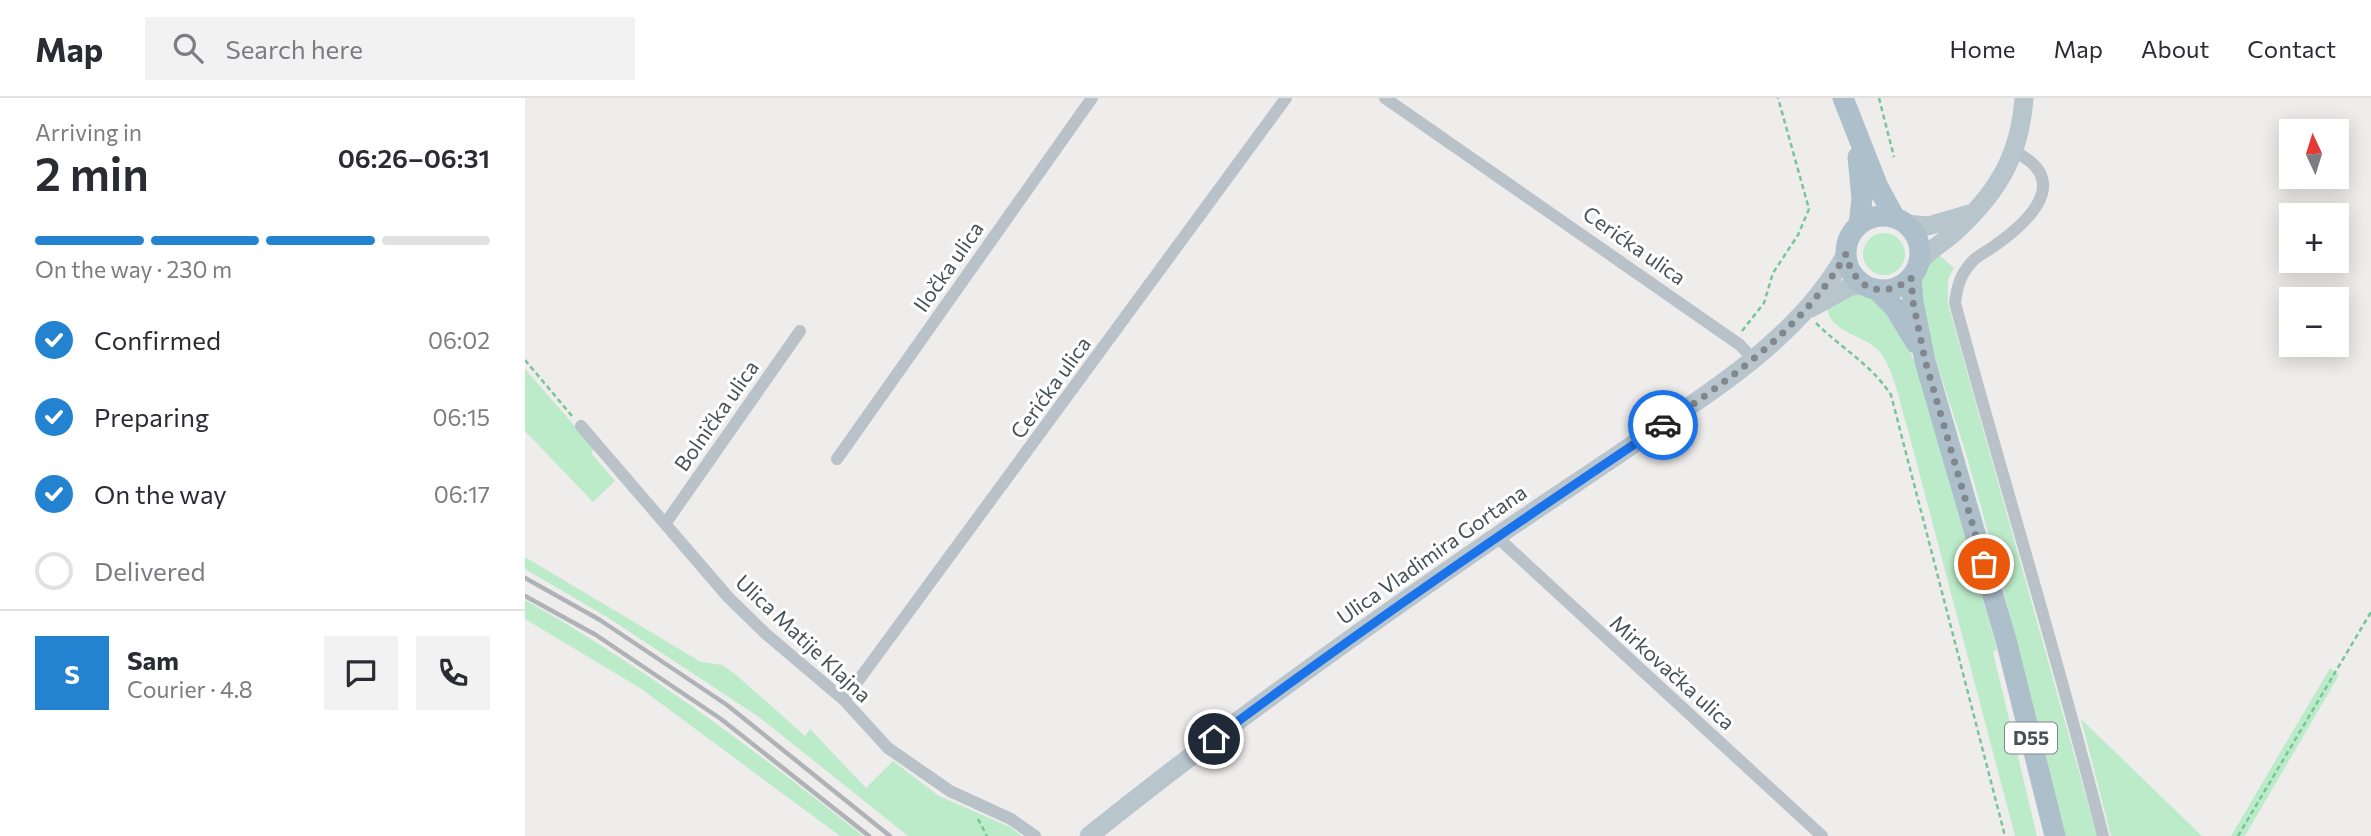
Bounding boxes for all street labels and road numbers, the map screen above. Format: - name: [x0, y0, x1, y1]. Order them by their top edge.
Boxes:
- street label: Cerićka ulica: [1579, 200, 1691, 289]
- street label: Iločka ulica: [908, 216, 988, 316]
- street label: Cerićka ulica: [1004, 331, 1095, 443]
- street label: Bolnička ulica: [668, 355, 763, 475]
- street label: Ulica Vladimira Gortana: [1332, 479, 1531, 629]
- street label: Ulica Matije Klajna: [731, 569, 877, 707]
- street label: Mirkovačka ulica: [1606, 609, 1740, 734]
- road number: D55: [2005, 722, 2057, 754]

